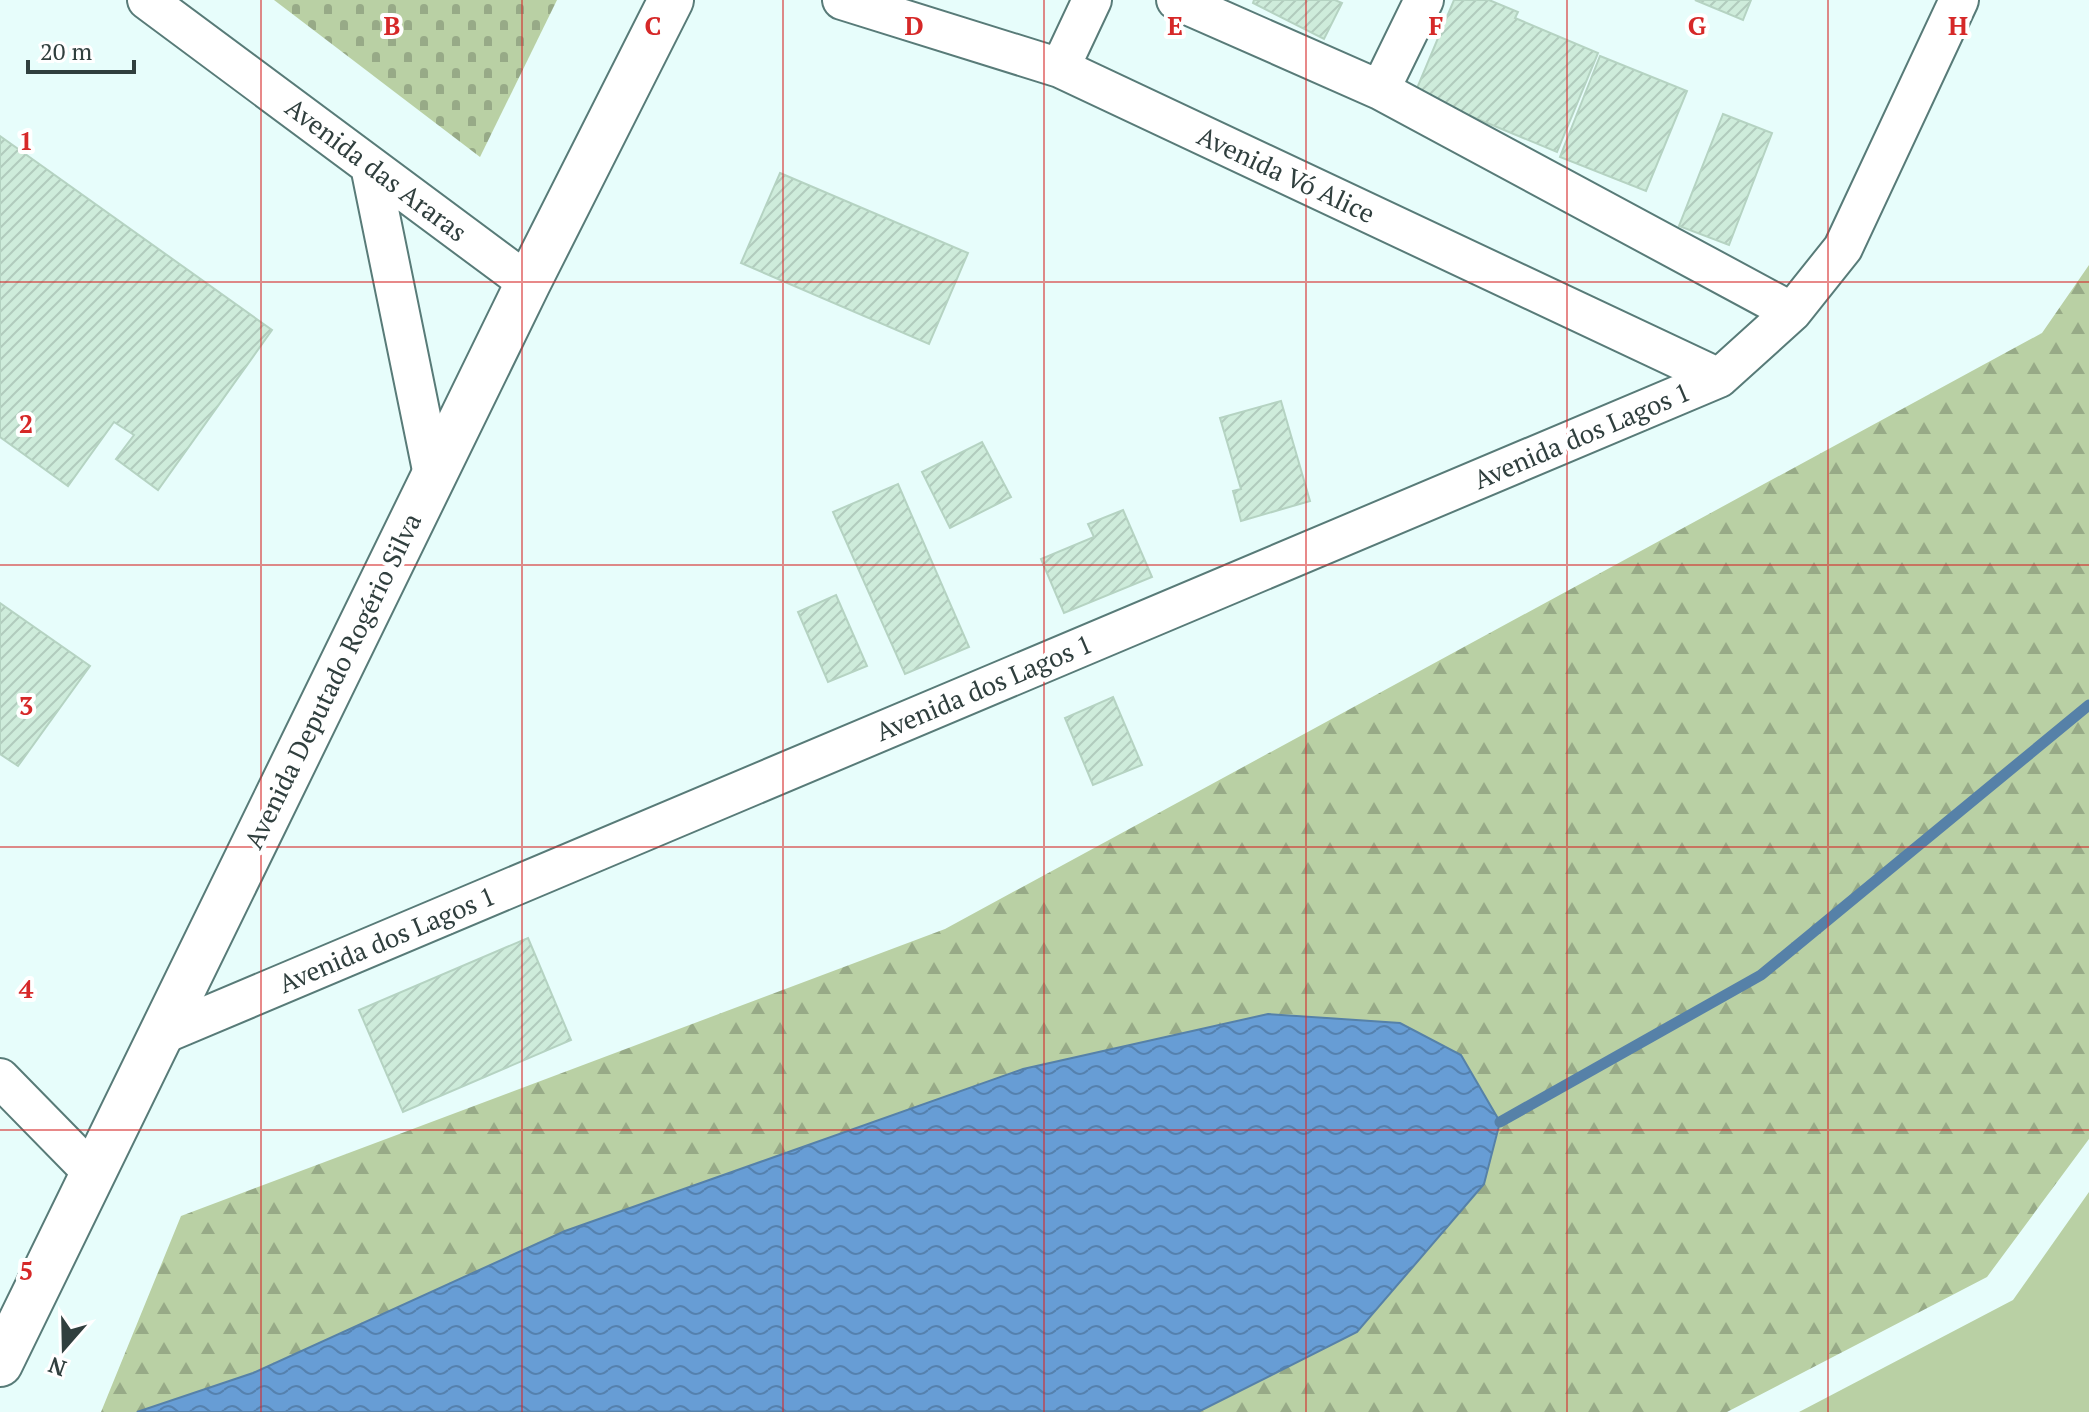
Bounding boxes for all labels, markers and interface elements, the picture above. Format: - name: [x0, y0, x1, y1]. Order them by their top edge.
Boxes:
- text: B: [384, 8, 400, 42]
- text: C: [645, 8, 661, 42]
- text: D: [904, 8, 924, 42]
- text: E: [1167, 8, 1183, 42]
- text: F: [1429, 8, 1444, 42]
- text: G: [1688, 8, 1707, 42]
- text: H: [1948, 8, 1968, 42]
- scale bar: [28, 24, 134, 74]
- text: 20 m: [40, 35, 92, 67]
- street label: Avenida das Araras: [279, 90, 474, 249]
- street label: Avenida Vó Alice: [1192, 118, 1381, 230]
- text: 1: [19, 123, 33, 157]
- street label: Avenida dos Lagos 1: [1468, 374, 1695, 496]
- text: 2: [19, 406, 33, 440]
- street label: Avenida Deputado Rogério Silva: [236, 507, 428, 854]
- street label: Avenida dos Lagos 1: [870, 626, 1097, 748]
- text: 3: [19, 688, 33, 722]
- street label: Avenida dos Lagos 1: [273, 878, 500, 1000]
- text: 4: [19, 971, 34, 1005]
- text: 5: [19, 1253, 33, 1287]
- north arrow: [24, 1308, 104, 1388]
- text: N: [44, 1351, 70, 1384]

